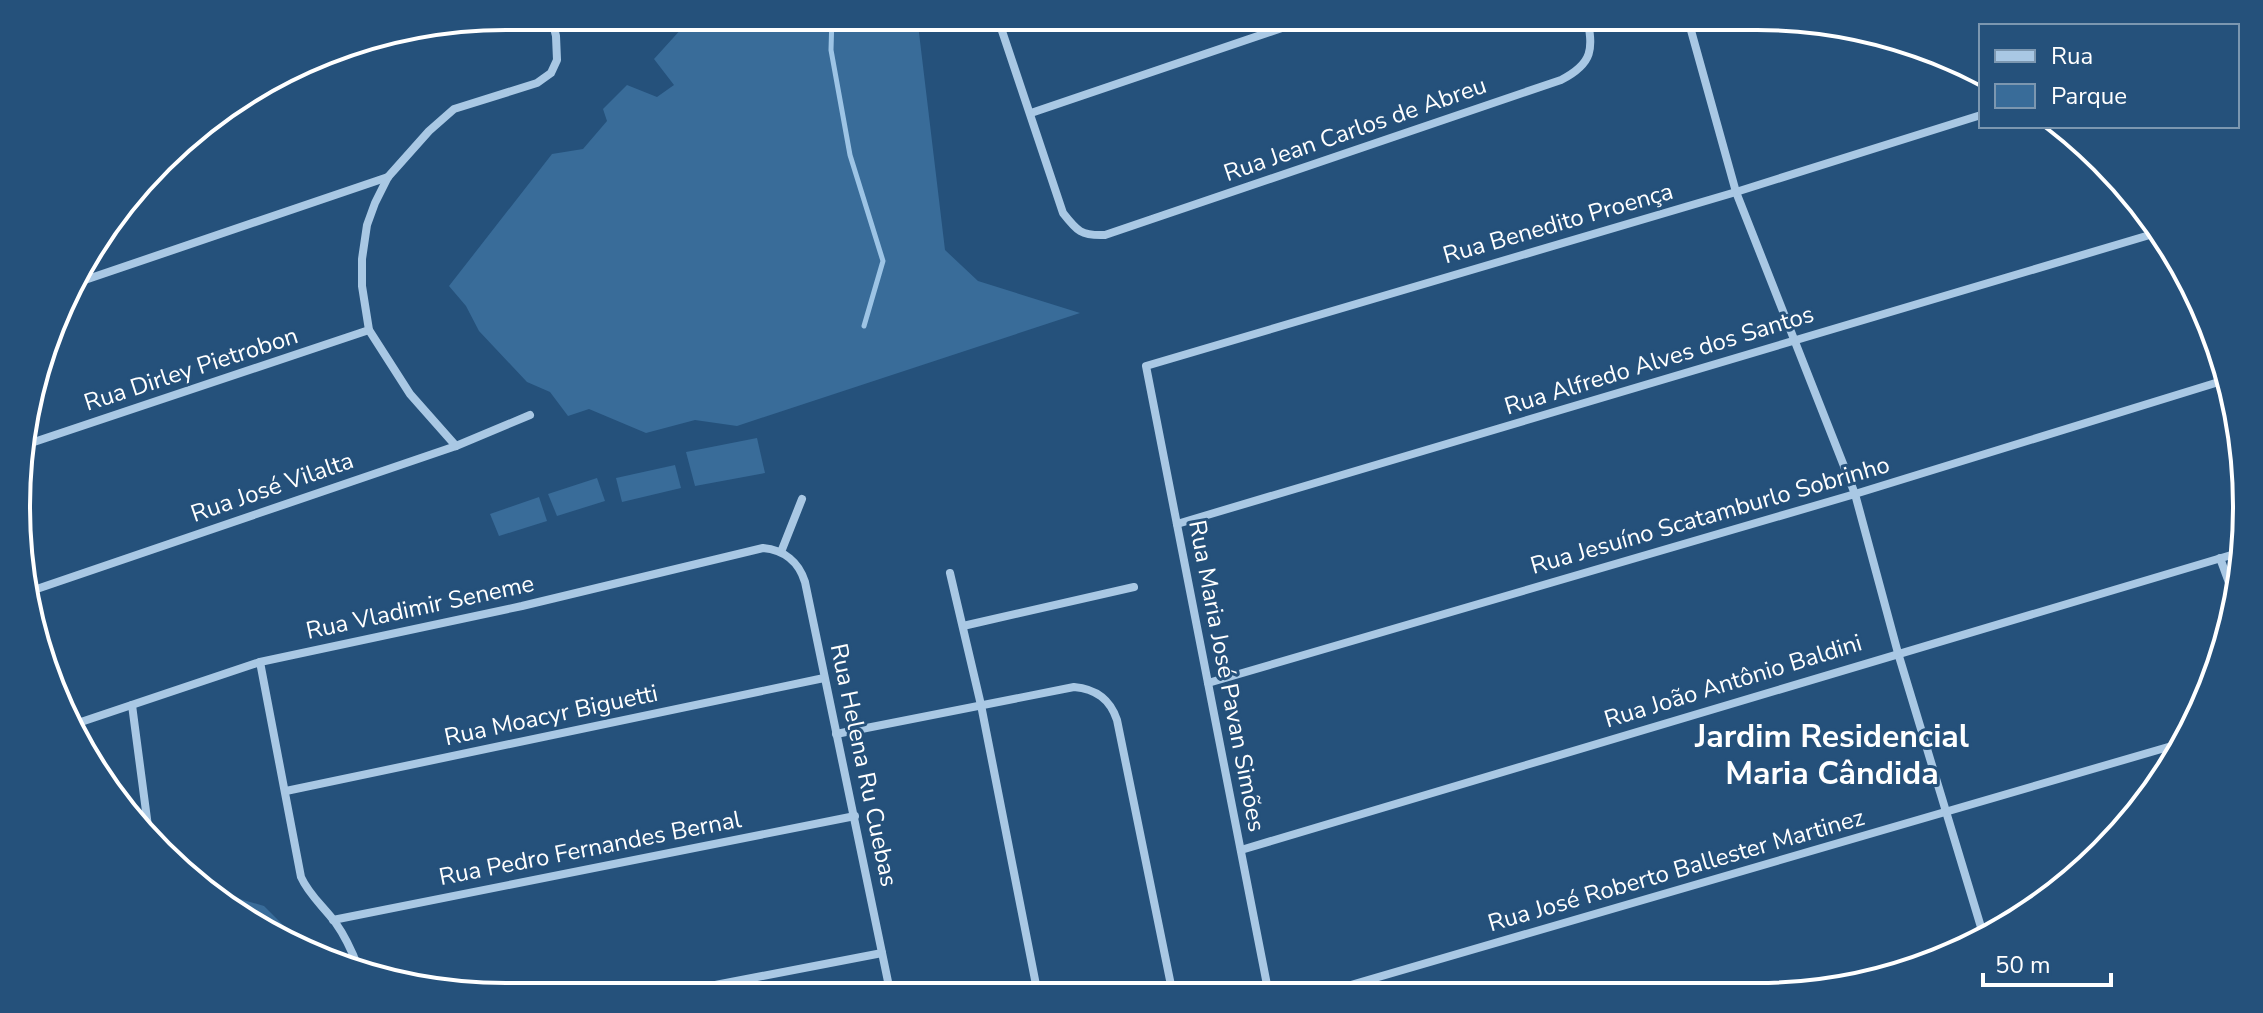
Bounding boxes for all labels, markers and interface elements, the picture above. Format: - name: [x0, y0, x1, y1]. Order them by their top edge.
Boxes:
- legend: [1979, 24, 2239, 128]
- text: Rua: [2051, 40, 2093, 72]
- street label: Rua Jean Carlos de Abreu: [1219, 69, 1491, 189]
- text: Parque: [2051, 80, 2127, 112]
- street label: Rua Benedito Proença: [1439, 175, 1677, 271]
- street label: Rua Alfredo Alves dos Santos: [1500, 298, 1818, 422]
- street label: Rua Dirley Pietrobon: [80, 319, 302, 419]
- street label: Rua José Vilalta: [186, 444, 358, 530]
- street label: Rua Jesuíno Scatamburlo Sobrinho: [1527, 448, 1893, 582]
- street label: Rua Maria José Pavan Simões: [1181, 518, 1273, 834]
- street label: Rua Vladimir Seneme: [303, 567, 537, 647]
- street label: Rua João Antônio Baldini: [1600, 627, 1866, 735]
- street label: Rua Helena Ru Cuebas: [823, 640, 905, 890]
- street label: Rua Moacyr Biguetti: [441, 677, 661, 753]
- district label: Jardim Residencial Maria Cândida: [1694, 715, 1969, 795]
- street label: Rua José Roberto Ballester Martinez: [1484, 801, 1868, 939]
- street label: Rua Pedro Fernandes Bernal: [436, 803, 744, 893]
- scale bar: [1983, 937, 2111, 987]
- text: 50 m: [1995, 949, 2051, 981]

